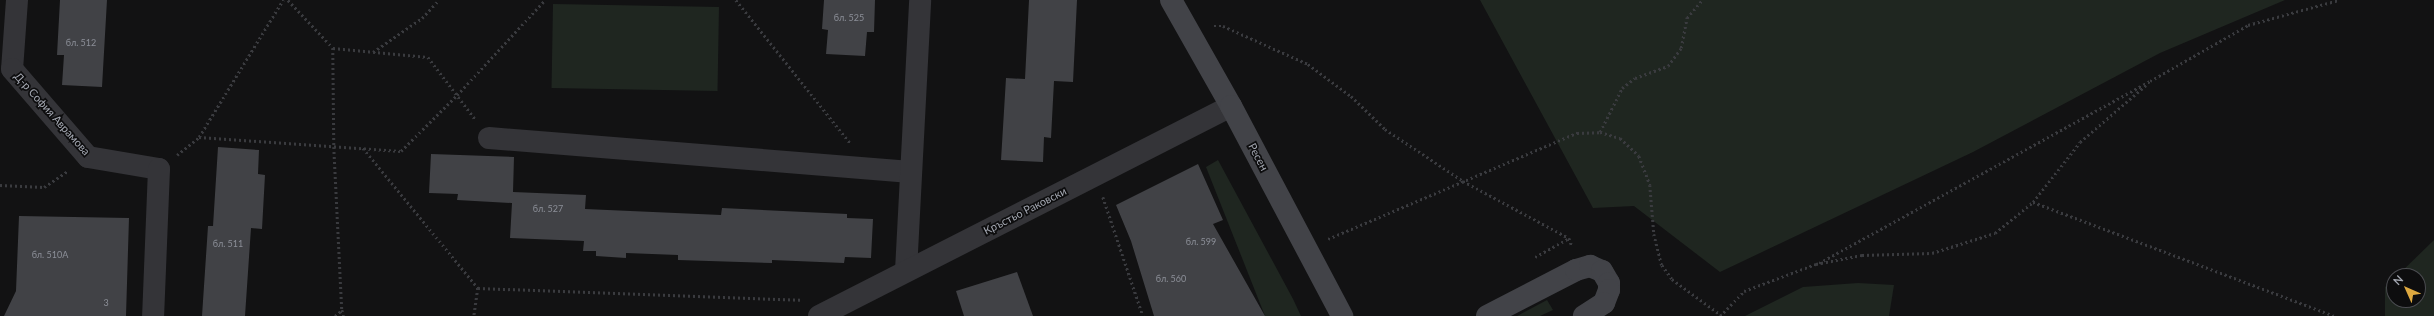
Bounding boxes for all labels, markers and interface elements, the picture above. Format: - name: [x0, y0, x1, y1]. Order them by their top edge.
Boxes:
- house number: бл. 525: [834, 13, 864, 23]
- house number: бл. 512: [66, 38, 96, 48]
- street label: Д-р София Аврамова: [11, 70, 93, 158]
- street label: Ресен: [1245, 141, 1271, 173]
- street label: Кръстьо Раковски: [981, 184, 1069, 238]
- house number: бл. 527: [533, 204, 563, 214]
- house number: бл. 599: [1186, 237, 1216, 247]
- house number: бл. 511: [213, 239, 243, 249]
- house number: бл. 510А: [32, 250, 68, 260]
- north arrow: [2386, 268, 2426, 308]
- text: N: [2390, 272, 2405, 287]
- house number: бл. 560: [1156, 274, 1186, 284]
- house number: 3: [103, 298, 109, 308]

